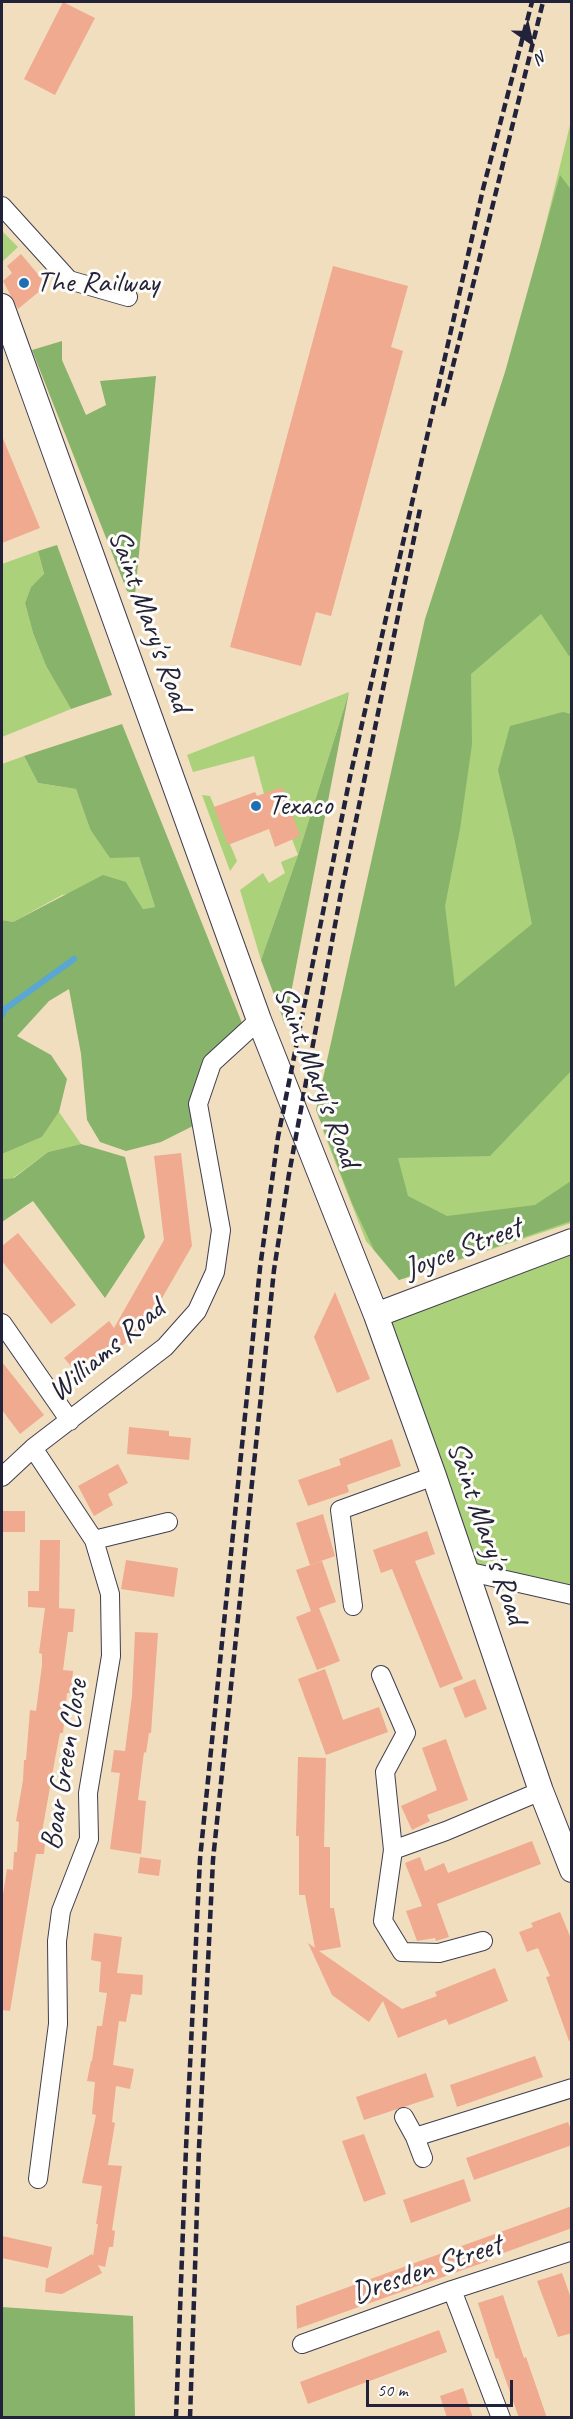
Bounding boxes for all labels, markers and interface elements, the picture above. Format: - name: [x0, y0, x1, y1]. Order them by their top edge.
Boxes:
- north arrow: [501, 12, 561, 72]
- text: N: [531, 46, 551, 68]
- place label: The Railway: [36, 265, 159, 301]
- marker: The Railway: [17, 276, 31, 290]
- street label: Saint Mary's Road: [99, 525, 199, 717]
- place label: Texaco: [268, 788, 332, 824]
- marker: Texaco: [249, 799, 263, 813]
- street label: Saint Mary's Road: [265, 982, 367, 1172]
- street label: Joyce Street: [399, 1210, 527, 1288]
- street label: Williams Road: [42, 1292, 172, 1410]
- street label: Saint Mary's Road: [438, 1437, 534, 1629]
- street label: Boar Green Close: [34, 1677, 96, 1853]
- street label: Dresden Street: [347, 2228, 507, 2312]
- scale bar: [369, 2368, 516, 2406]
- text: 50 m: [377, 2379, 408, 2401]

